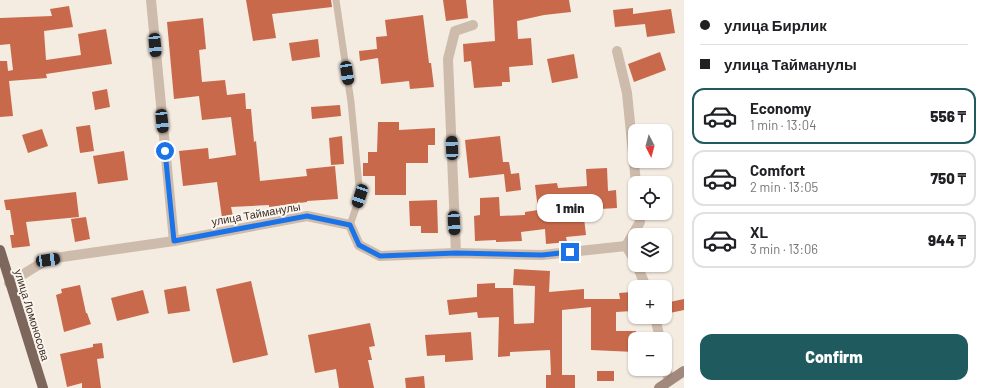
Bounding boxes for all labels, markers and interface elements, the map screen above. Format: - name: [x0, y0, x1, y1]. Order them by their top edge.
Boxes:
- text: улица Бирлик: [724, 16, 827, 34]
- car: [148, 33, 162, 57]
- text: улица Тайманулы: [724, 55, 857, 73]
- car: [339, 60, 355, 86]
- icon: car: [702, 98, 738, 134]
- text: Economy: [750, 99, 811, 117]
- text: 556 ₸: [930, 107, 966, 125]
- car: [155, 108, 169, 134]
- text: 1 min · 13:04: [750, 117, 816, 133]
- north arrow: [628, 124, 672, 168]
- map controls: [628, 124, 672, 376]
- car: [446, 136, 458, 160]
- route start: [156, 142, 174, 160]
- icon: car: [702, 160, 738, 196]
- text: Comfort: [750, 161, 805, 179]
- text: 750 ₸: [930, 169, 966, 187]
- button: locate: [628, 176, 672, 220]
- text: 2 min · 13:05: [750, 179, 818, 195]
- car: [351, 183, 369, 209]
- callout: 1 min: [537, 194, 603, 222]
- street label: улица Тайманулы: [210, 199, 302, 228]
- text: 1 min: [556, 200, 584, 216]
- car: [447, 211, 461, 235]
- icon: car: [702, 222, 738, 258]
- text: XL: [750, 223, 768, 241]
- button: layers: [628, 228, 672, 272]
- text: 944 ₸: [928, 231, 966, 249]
- text: 3 min · 13:06: [750, 241, 818, 257]
- route end: [561, 243, 579, 261]
- car: [35, 252, 61, 268]
- street label: улица Ломоносова: [12, 267, 53, 363]
- button: +: [628, 280, 672, 324]
- button: −: [628, 332, 672, 376]
- button: Confirm: [700, 334, 968, 380]

